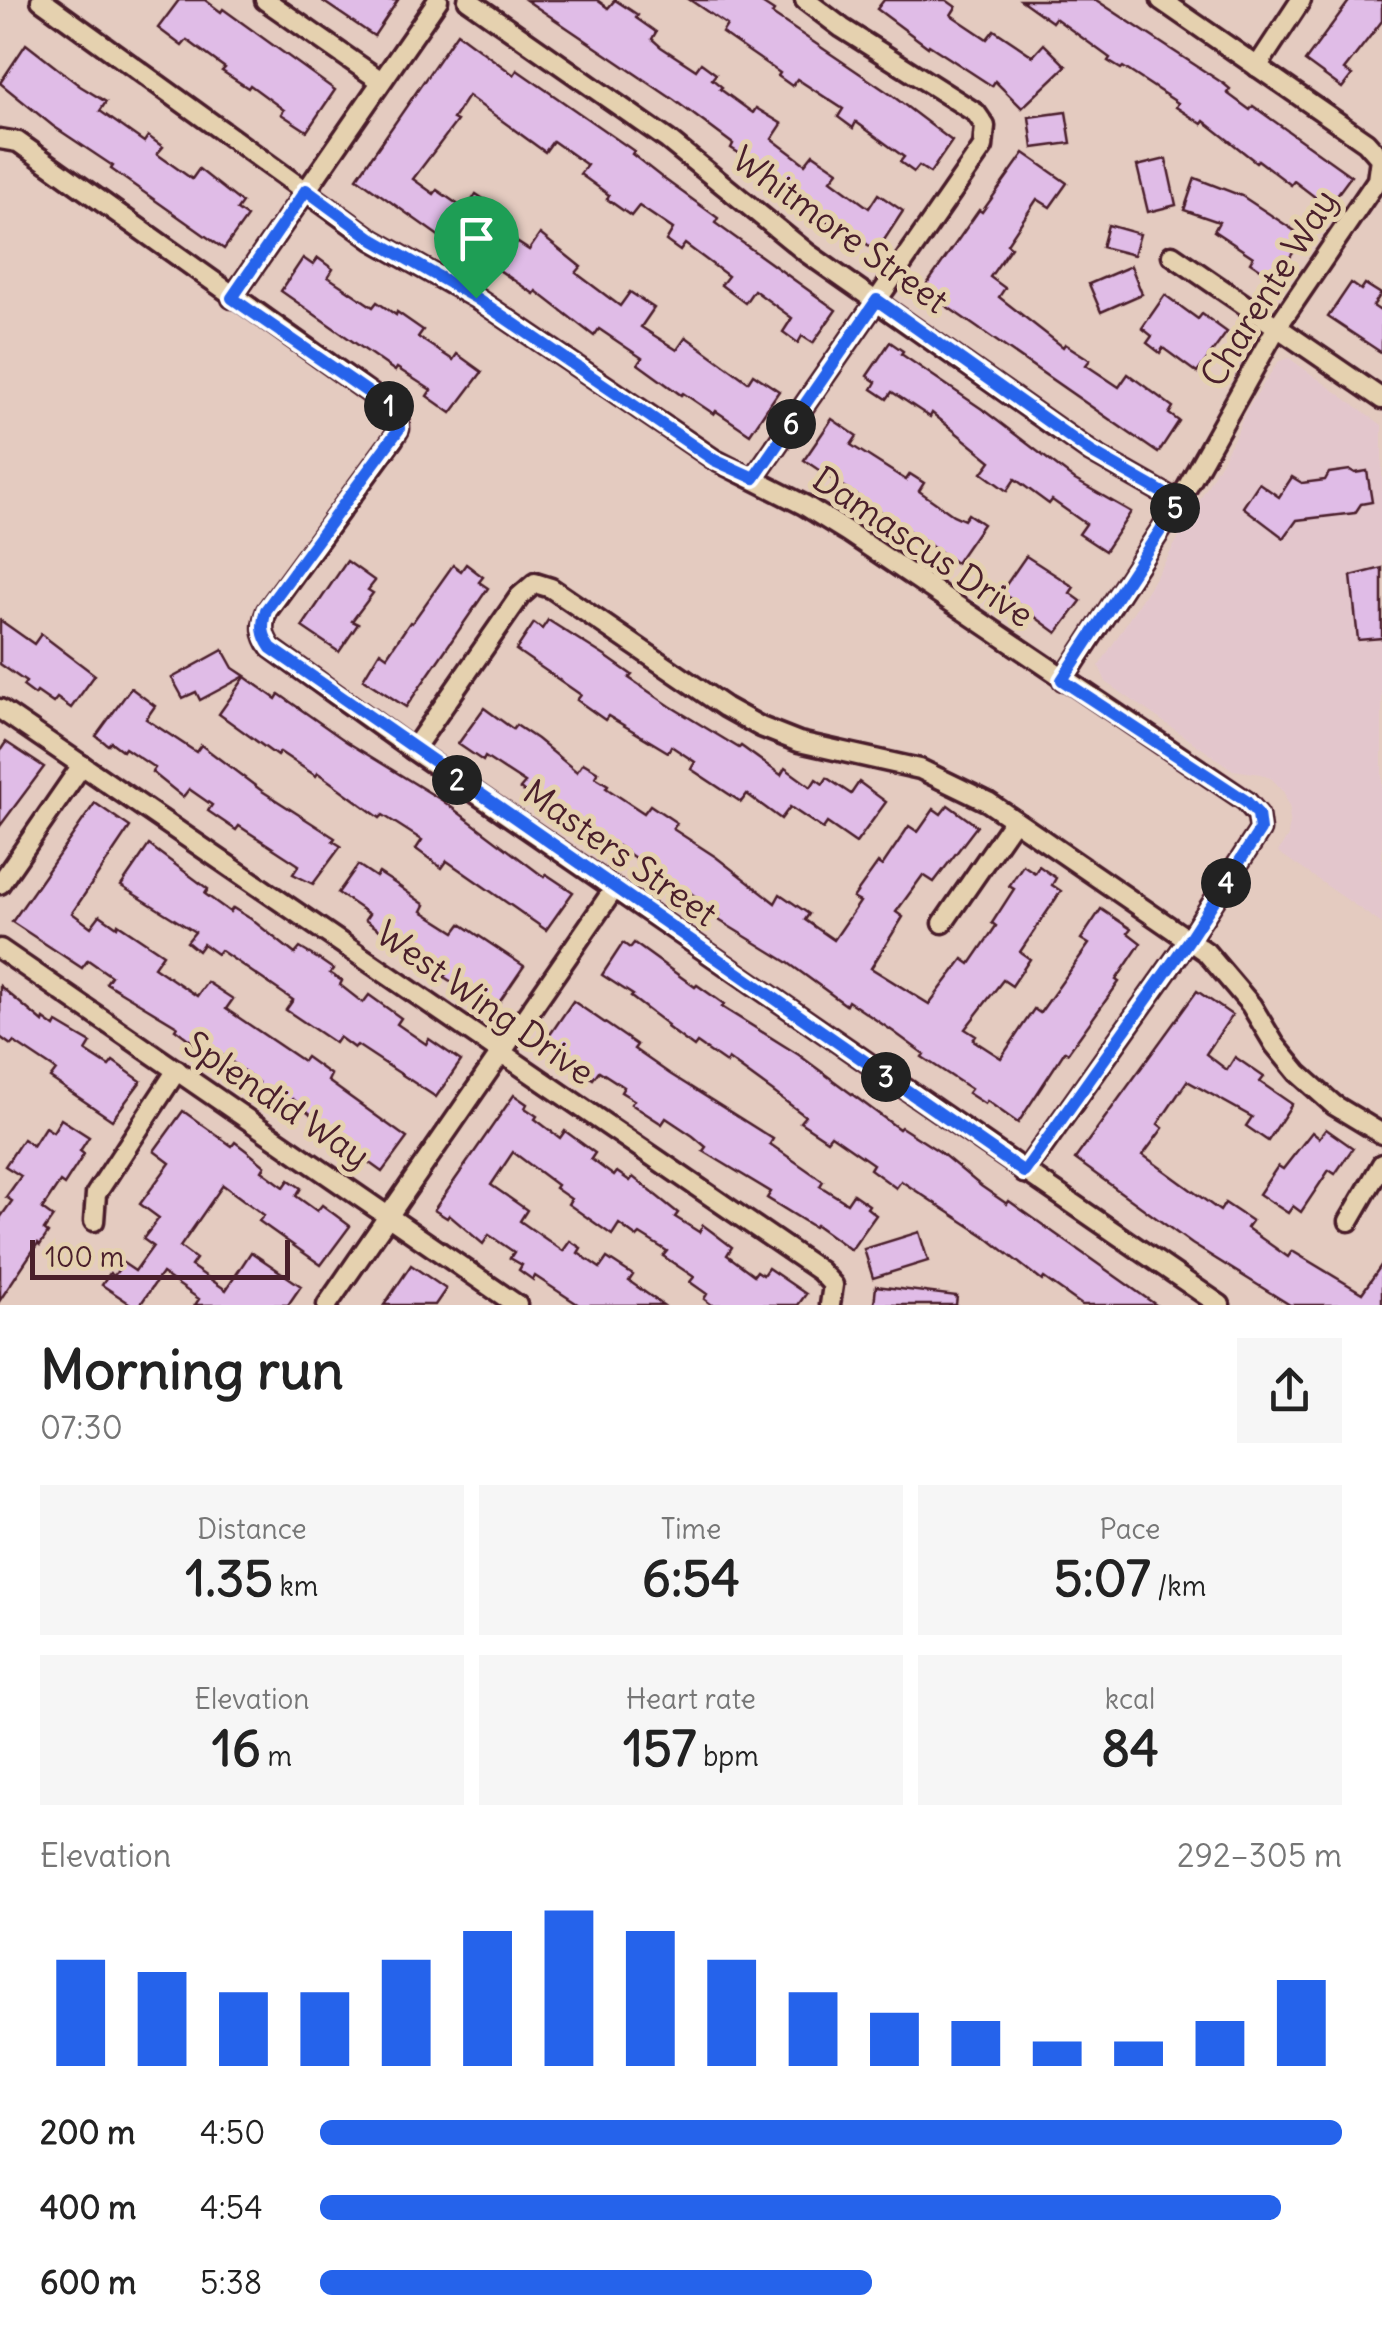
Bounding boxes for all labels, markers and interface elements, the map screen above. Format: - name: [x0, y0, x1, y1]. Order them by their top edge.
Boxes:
- street label: Whitmore Street: [724, 136, 957, 322]
- street label: Charente Way: [1190, 181, 1346, 394]
- pin: [434, 196, 519, 299]
- icon: arrive: [449, 211, 504, 266]
- pin: 1: [364, 381, 414, 431]
- text: 1: [383, 388, 395, 424]
- pin: 6: [766, 399, 816, 449]
- text: 6: [783, 406, 799, 442]
- street label: Damascus Drive: [805, 456, 1042, 636]
- pin: 5: [1150, 483, 1200, 533]
- text: 5: [1167, 490, 1183, 526]
- pin: 2: [432, 755, 482, 805]
- text: 2: [449, 762, 465, 798]
- street label: Masters Street: [515, 769, 726, 935]
- pin: 4: [1201, 858, 1251, 908]
- text: 4: [1218, 865, 1234, 901]
- street label: West Wing Drive: [368, 911, 603, 1094]
- street label: Splendid Way: [177, 1021, 379, 1177]
- pin: 3: [861, 1052, 911, 1102]
- text: 3: [878, 1059, 894, 1095]
- scale bar: [30, 1235, 290, 1280]
- text: 100 m: [45, 1239, 124, 1275]
- text: Morning run: [40, 1335, 344, 1404]
- button: share: [1237, 1338, 1342, 1443]
- text: 07:30: [40, 1407, 123, 1448]
- text: Distance: [197, 1511, 307, 1547]
- text: Time: [661, 1511, 721, 1547]
- text: Pace: [1100, 1511, 1160, 1547]
- text: 1.35: [186, 1547, 273, 1610]
- text: 6:54: [642, 1547, 740, 1610]
- text: 5:07: [1054, 1547, 1151, 1610]
- text: km: [273, 1568, 318, 1604]
- text: /km: [1151, 1568, 1206, 1604]
- text: Elevation: [195, 1681, 309, 1717]
- text: Heart rate: [626, 1681, 756, 1717]
- text: kcal: [1105, 1681, 1155, 1717]
- text: 16: [212, 1717, 261, 1780]
- text: 157: [623, 1717, 696, 1780]
- text: 84: [1101, 1717, 1159, 1780]
- text: m: [261, 1738, 292, 1774]
- text: bpm: [696, 1738, 759, 1774]
- text: Elevation: [40, 1835, 171, 1876]
- text: 292–305 m: [1177, 1835, 1342, 1876]
- text: 200 m: [40, 2112, 135, 2153]
- text: 4:50: [200, 2112, 265, 2153]
- text: 400 m: [40, 2187, 136, 2228]
- text: 4:54: [200, 2187, 263, 2228]
- text: 600 m: [40, 2262, 136, 2303]
- text: 5:38: [200, 2262, 262, 2303]

